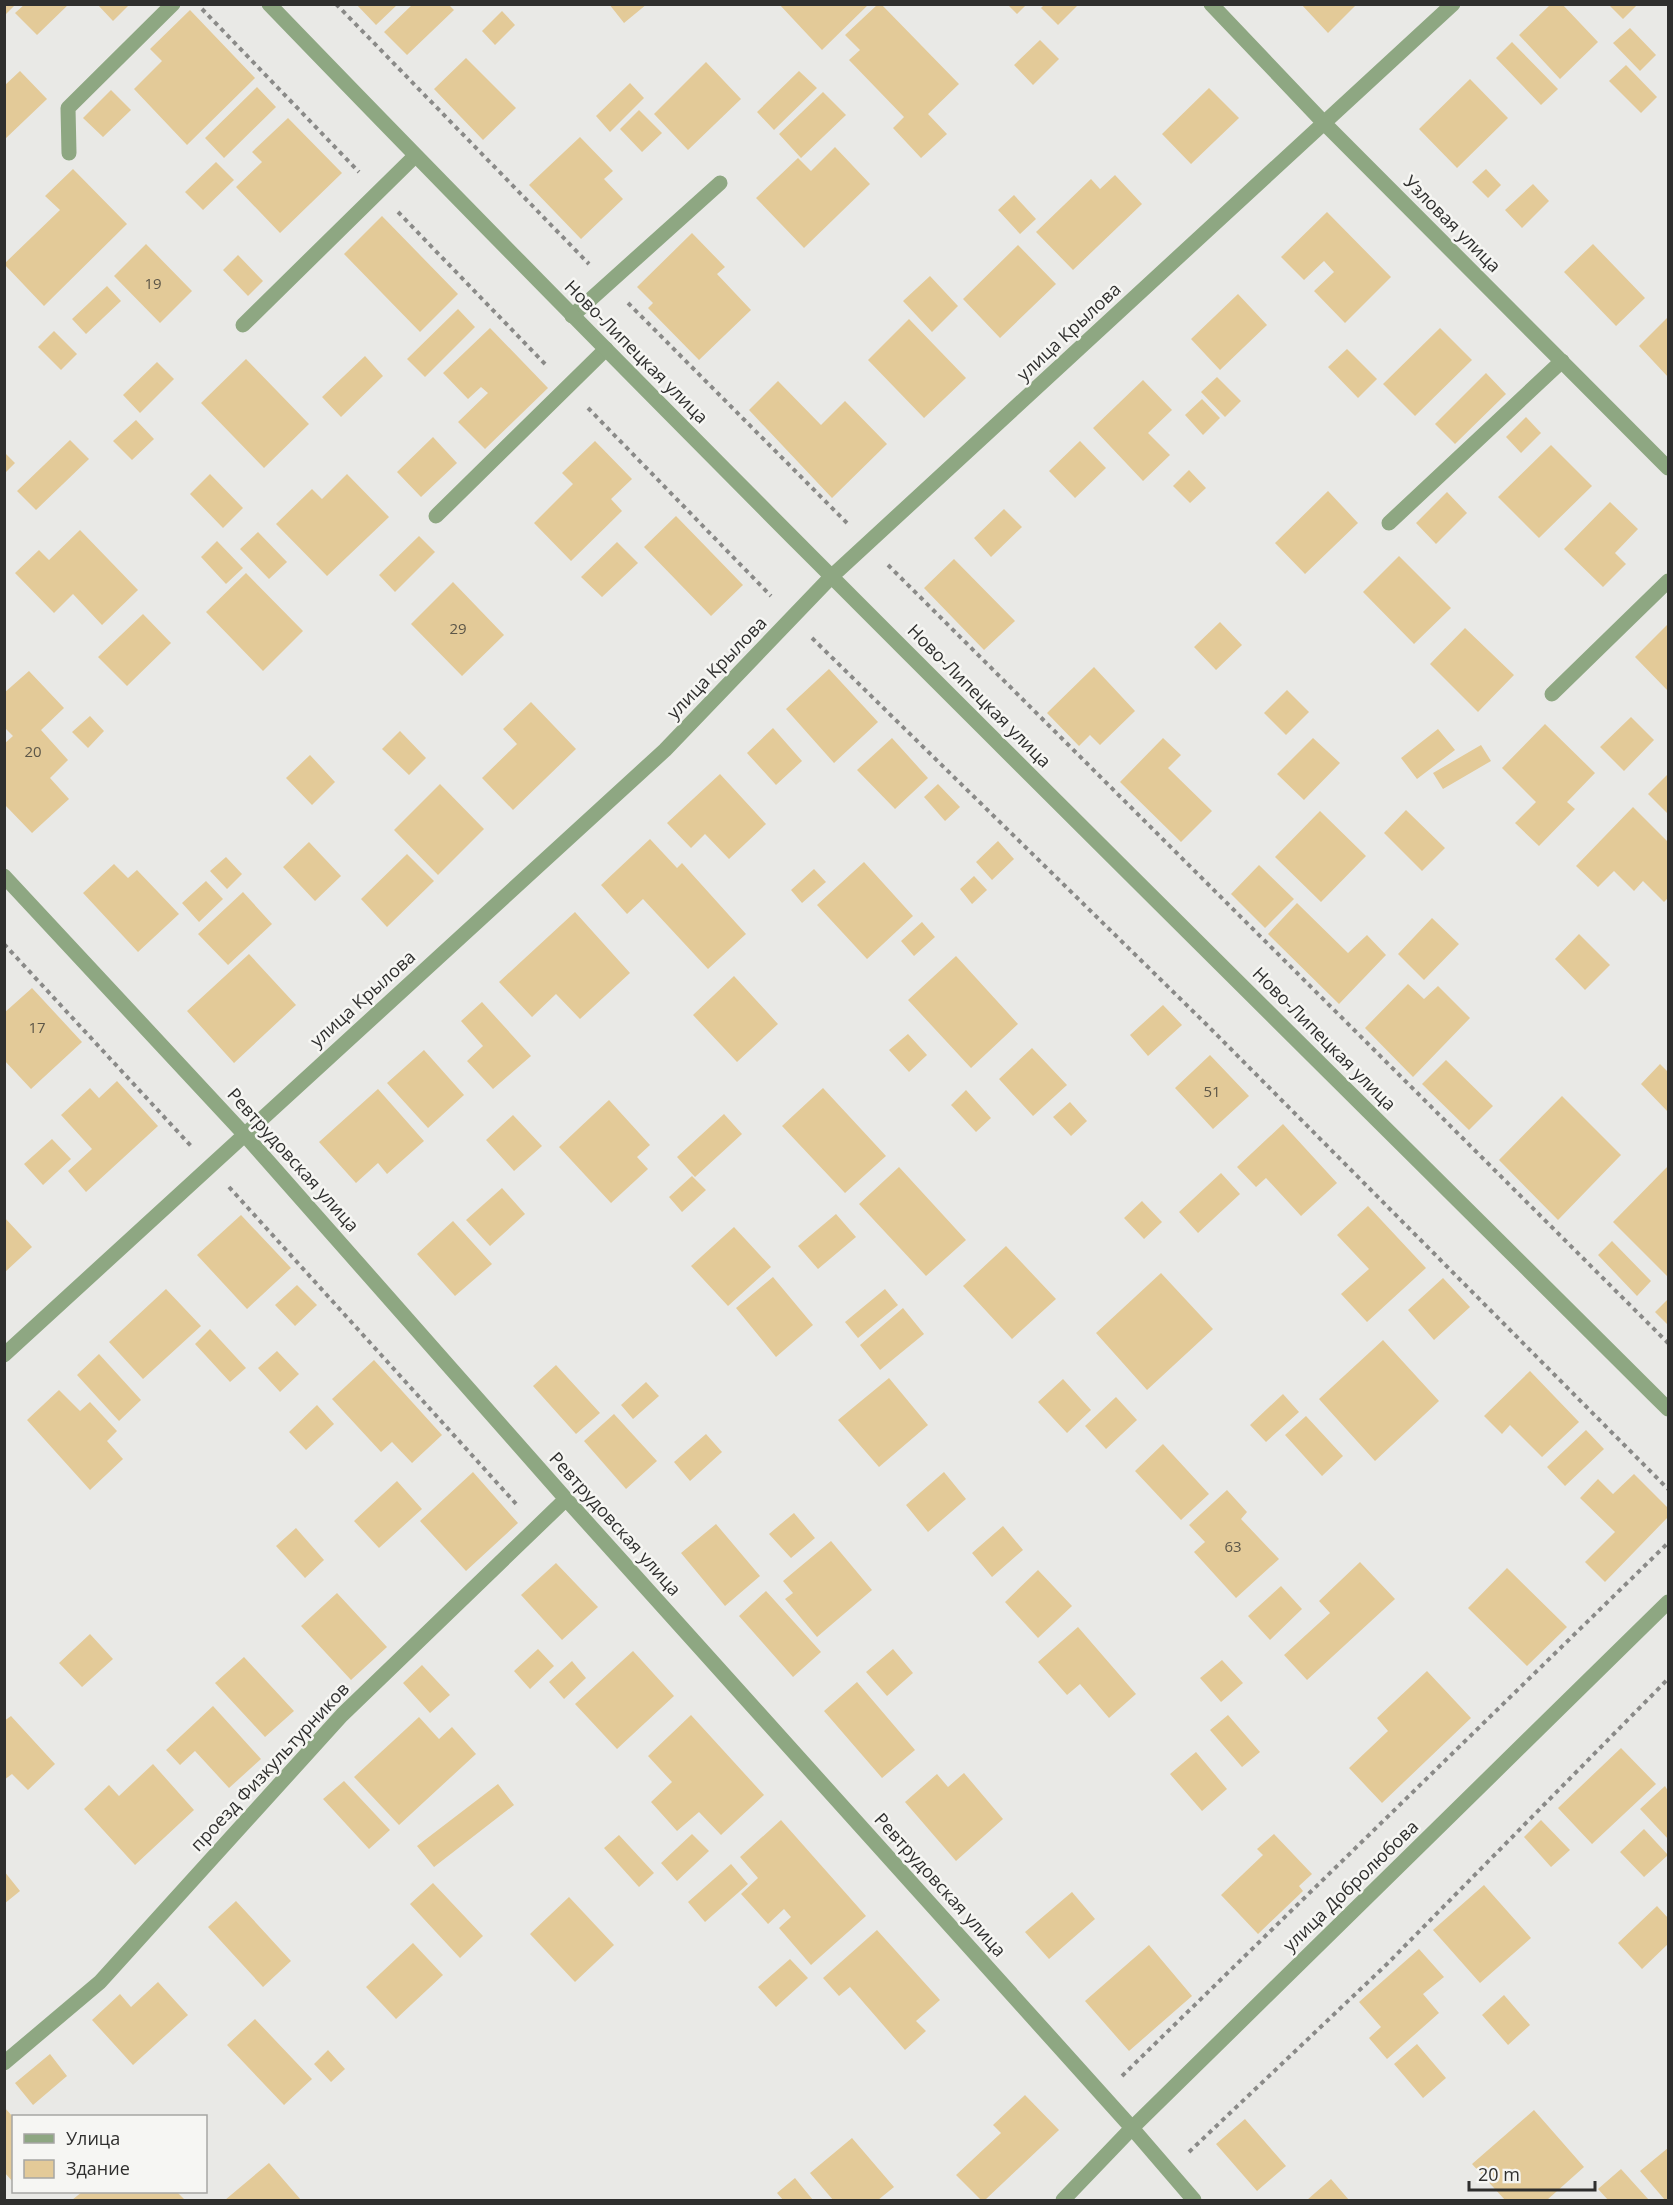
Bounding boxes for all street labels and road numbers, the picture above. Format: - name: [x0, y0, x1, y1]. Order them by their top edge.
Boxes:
- street label: Узловая улица: [1399, 170, 1506, 277]
- street label: Ново-Липецкая улица: [560, 274, 714, 428]
- street label: улица Крылова: [1011, 277, 1126, 386]
- street label: улица Крылова: [661, 611, 771, 724]
- street label: Ново-Липецкая улица: [903, 618, 1057, 772]
- street label: улица Крылова: [305, 945, 420, 1052]
- street label: Ново-Липецкая улица: [1248, 961, 1402, 1115]
- street label: Ревтрудовская улица: [223, 1082, 365, 1236]
- street label: Ревтрудовская улица: [545, 1446, 687, 1600]
- street label: проезд Физкультурников: [185, 1677, 354, 1856]
- street label: Ревтрудовская улица: [870, 1807, 1012, 1961]
- street label: улица Добролюбова: [1277, 1814, 1423, 1956]

